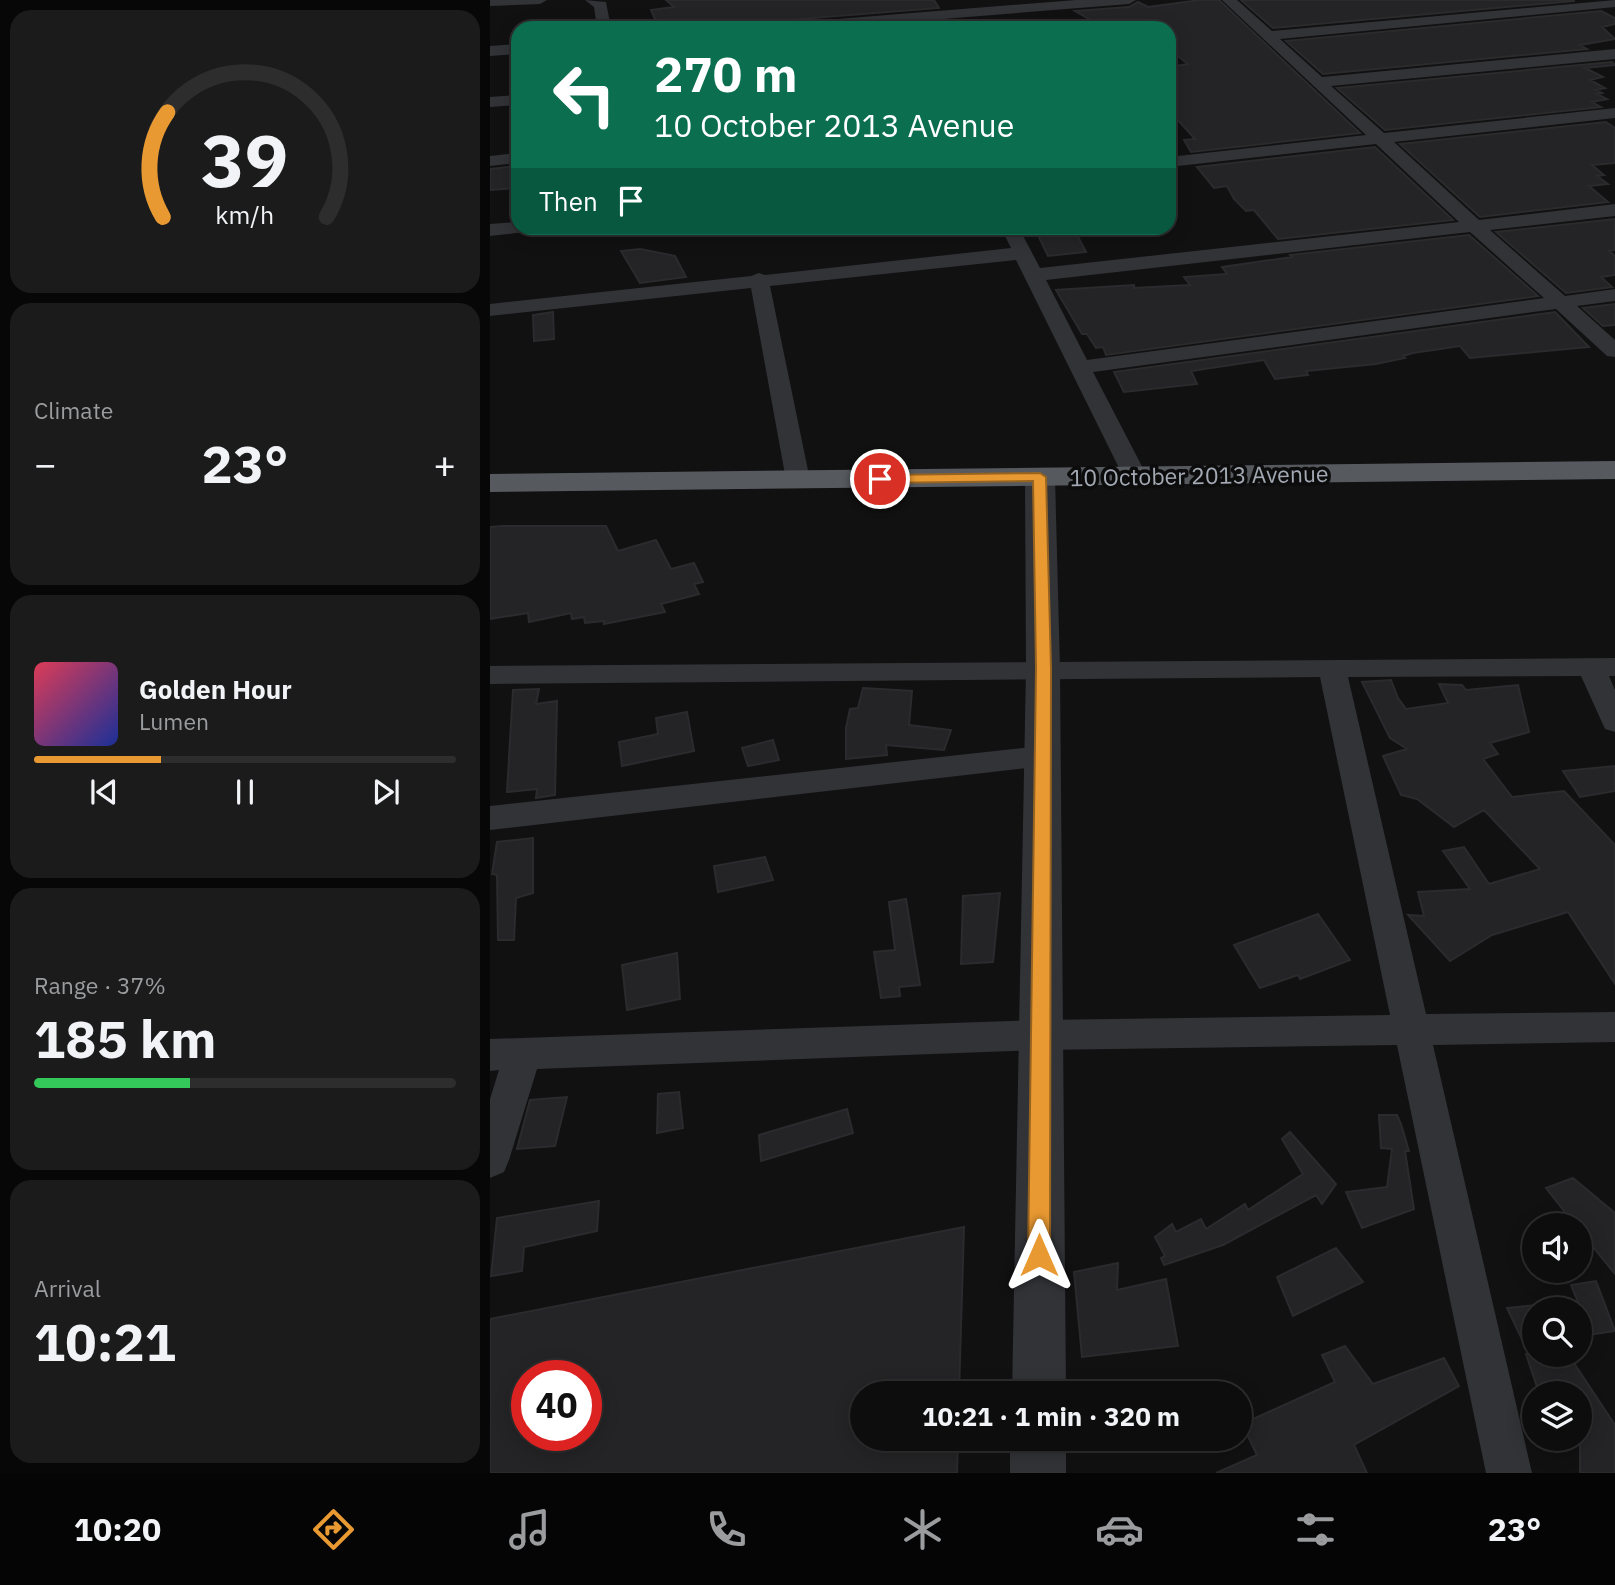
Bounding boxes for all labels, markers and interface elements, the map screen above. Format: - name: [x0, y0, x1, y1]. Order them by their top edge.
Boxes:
- text: 270 m: [654, 42, 798, 105]
- icon: left: [539, 49, 630, 140]
- text: 10 October 2013 Avenue: [654, 104, 1014, 146]
- text: 39: [201, 113, 289, 208]
- icon: arrive: [612, 182, 650, 220]
- text: Then: [539, 184, 598, 218]
- text: km/h: [216, 198, 274, 231]
- text: Climate: [34, 395, 113, 425]
- text: 23°: [202, 430, 288, 497]
- text: −: [34, 439, 57, 488]
- text: +: [433, 439, 456, 488]
- pin: [850, 449, 910, 509]
- street label: 10 October 2013 Avenue: [1069, 458, 1329, 492]
- icon: arrive: [861, 460, 899, 498]
- text: Golden Hour: [139, 672, 292, 706]
- text: Lumen: [139, 706, 209, 736]
- icon: previous: [85, 773, 123, 811]
- icon: pause: [226, 773, 264, 811]
- icon: next: [367, 773, 405, 811]
- text: Range · 37%: [34, 970, 166, 1000]
- text: 185 km: [34, 1005, 216, 1072]
- map controls: [1522, 1213, 1592, 1451]
- button: sound: [1522, 1213, 1592, 1283]
- position arrow: [1002, 1218, 1076, 1292]
- text: Arrival: [34, 1273, 101, 1303]
- button: search: [1522, 1297, 1592, 1367]
- text: 10:21: [34, 1308, 176, 1375]
- speed limit sign: 40: [511, 1360, 602, 1451]
- button: layers: [1522, 1381, 1592, 1451]
- text: 10:21 · 1 min · 320 m: [922, 1399, 1180, 1433]
- icon: directions: [309, 1505, 358, 1554]
- icon: music: [505, 1505, 554, 1554]
- icon: phone: [702, 1505, 751, 1554]
- icon: climate: [898, 1505, 947, 1554]
- icon: car: [1095, 1505, 1144, 1554]
- icon: filters: [1291, 1505, 1340, 1554]
- text: 10:20: [74, 1508, 161, 1550]
- text: 23°: [1488, 1508, 1541, 1550]

